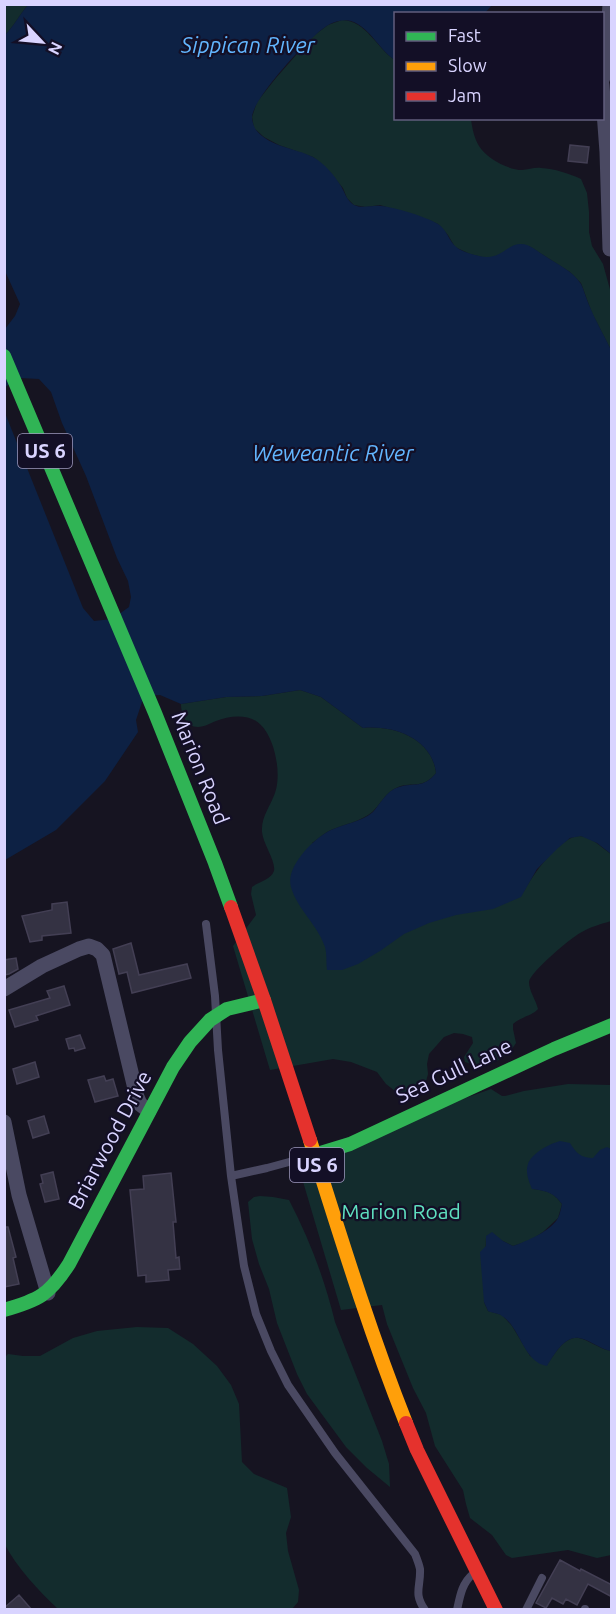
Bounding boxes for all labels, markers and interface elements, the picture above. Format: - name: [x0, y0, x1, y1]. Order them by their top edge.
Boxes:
- north arrow: [12, 12, 72, 72]
- legend: [394, 12, 604, 120]
- text: Fast: [448, 25, 481, 45]
- water label: Sippican River: [180, 32, 316, 57]
- text: N: [45, 39, 66, 58]
- text: Slow: [448, 55, 487, 75]
- text: Jam: [448, 85, 482, 105]
- road number: US 6: [18, 434, 72, 468]
- water label: Weweantic River: [252, 440, 414, 465]
- street label: Marion Road: [167, 708, 234, 828]
- street label: Sea Gull Lane: [392, 1033, 515, 1107]
- street label: Briarwood Drive: [63, 1066, 156, 1213]
- road number: US 6: [290, 1148, 344, 1182]
- park label: Marion Road: [341, 1199, 461, 1223]

